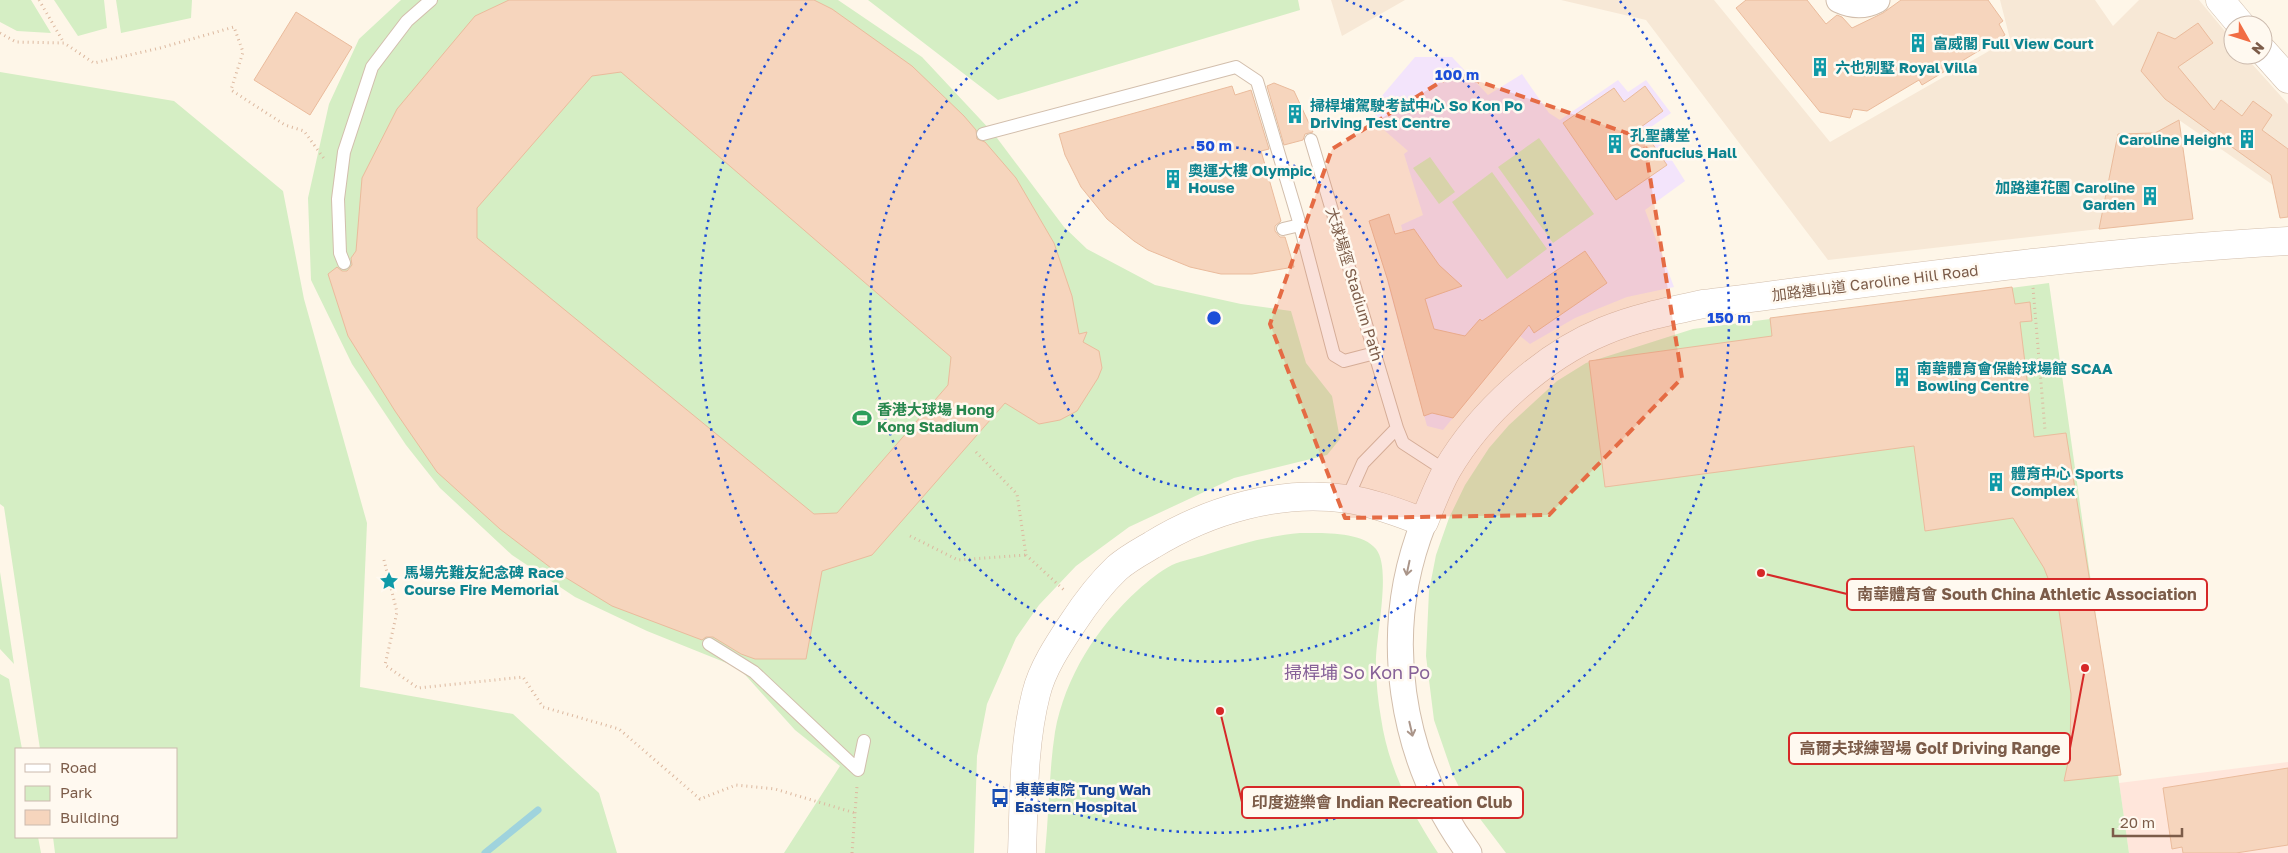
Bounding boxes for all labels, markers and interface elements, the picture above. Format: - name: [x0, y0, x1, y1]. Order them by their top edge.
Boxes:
- north arrow: [2223, 15, 2273, 65]
- building icon: 富威閣 Full View Court: [1907, 32, 1929, 54]
- place label: 富威閣 Full View Court: [1933, 34, 2094, 52]
- text: N: [2249, 39, 2268, 58]
- building icon: 六也別墅 Royal Villa: [1809, 56, 1831, 78]
- place label: 六也別墅 Royal Villa: [1835, 58, 1977, 76]
- text: 100 m: [1435, 65, 1479, 83]
- place label: 掃桿埔駕駛考試中心 So Kon Po Driving Test Centre: [1310, 96, 1523, 131]
- building icon: 掃桿埔駕駛考試中心 So Kon Po Driving Test Centre: [1284, 103, 1306, 125]
- place label: 孔聖講堂 Confucius Hall: [1630, 126, 1737, 161]
- building icon: Caroline Height: [2236, 128, 2258, 150]
- place label: Caroline Height: [2119, 130, 2232, 148]
- building icon: 孔聖講堂 Confucius Hall: [1604, 133, 1626, 155]
- text: 50 m: [1196, 136, 1232, 154]
- place label: 奧運大樓 Olympic House: [1188, 161, 1312, 196]
- building icon: 奧運大樓 Olympic House: [1162, 168, 1184, 190]
- place label: 加路連花園 Caroline Garden: [1995, 178, 2135, 213]
- building icon: 加路連花園 Caroline Garden: [2139, 185, 2161, 207]
- street label: 大球場徑 Stadium Path: [1323, 205, 1387, 363]
- street label: 加路連山道 Caroline Hill Road: [1771, 260, 1979, 304]
- text: 150 m: [1707, 308, 1751, 326]
- centre of rings: [1205, 309, 1223, 327]
- place label: 南華體育會保齡球場館 SCAA Bowling Centre: [1917, 359, 2113, 394]
- building icon: 南華體育會保齡球場館 SCAA Bowling Centre: [1891, 366, 1913, 388]
- place label: 香港大球場 Hong Kong Stadium: [877, 400, 994, 435]
- sports icon: 香港大球場 Hong Kong Stadium: [851, 407, 873, 429]
- place label: 體育中心 Sports Complex: [2011, 464, 2124, 499]
- building icon: 體育中心 Sports Complex: [1985, 471, 2007, 493]
- one-way arrow: [1403, 560, 1413, 576]
- place label: 馬場先難友紀念碑 Race Course Fire Memorial: [404, 563, 564, 598]
- place icon: 馬場先難友紀念碑 Race Course Fire Memorial: [378, 570, 400, 592]
- callout: 南華體育會 South China Athletic Association: [1847, 579, 2207, 610]
- text: 南華體育會 South China Athletic Association: [1857, 584, 2197, 604]
- district label: 掃桿埔 So Kon Po: [1284, 661, 1430, 683]
- one-way arrow: [1407, 721, 1416, 737]
- callout: 高爾夫球練習場 Golf Driving Range: [1789, 733, 2070, 764]
- text: 高爾夫球練習場 Golf Driving Range: [1800, 738, 2061, 758]
- legend: [15, 748, 178, 838]
- text: Road: [60, 758, 97, 776]
- place label: 東華東院 Tung Wah Eastern Hospital: [1015, 780, 1151, 815]
- text: Park: [60, 783, 93, 801]
- bus stop icon: 東華東院 Tung Wah Eastern Hospital: [989, 787, 1011, 809]
- callout: 印度遊樂會 Indian Recreation Club: [1242, 787, 1523, 818]
- text: 印度遊樂會 Indian Recreation Club: [1252, 792, 1512, 812]
- scale bar: [2113, 806, 2182, 838]
- text: Building: [60, 808, 120, 826]
- text: 20 m: [2120, 813, 2155, 831]

